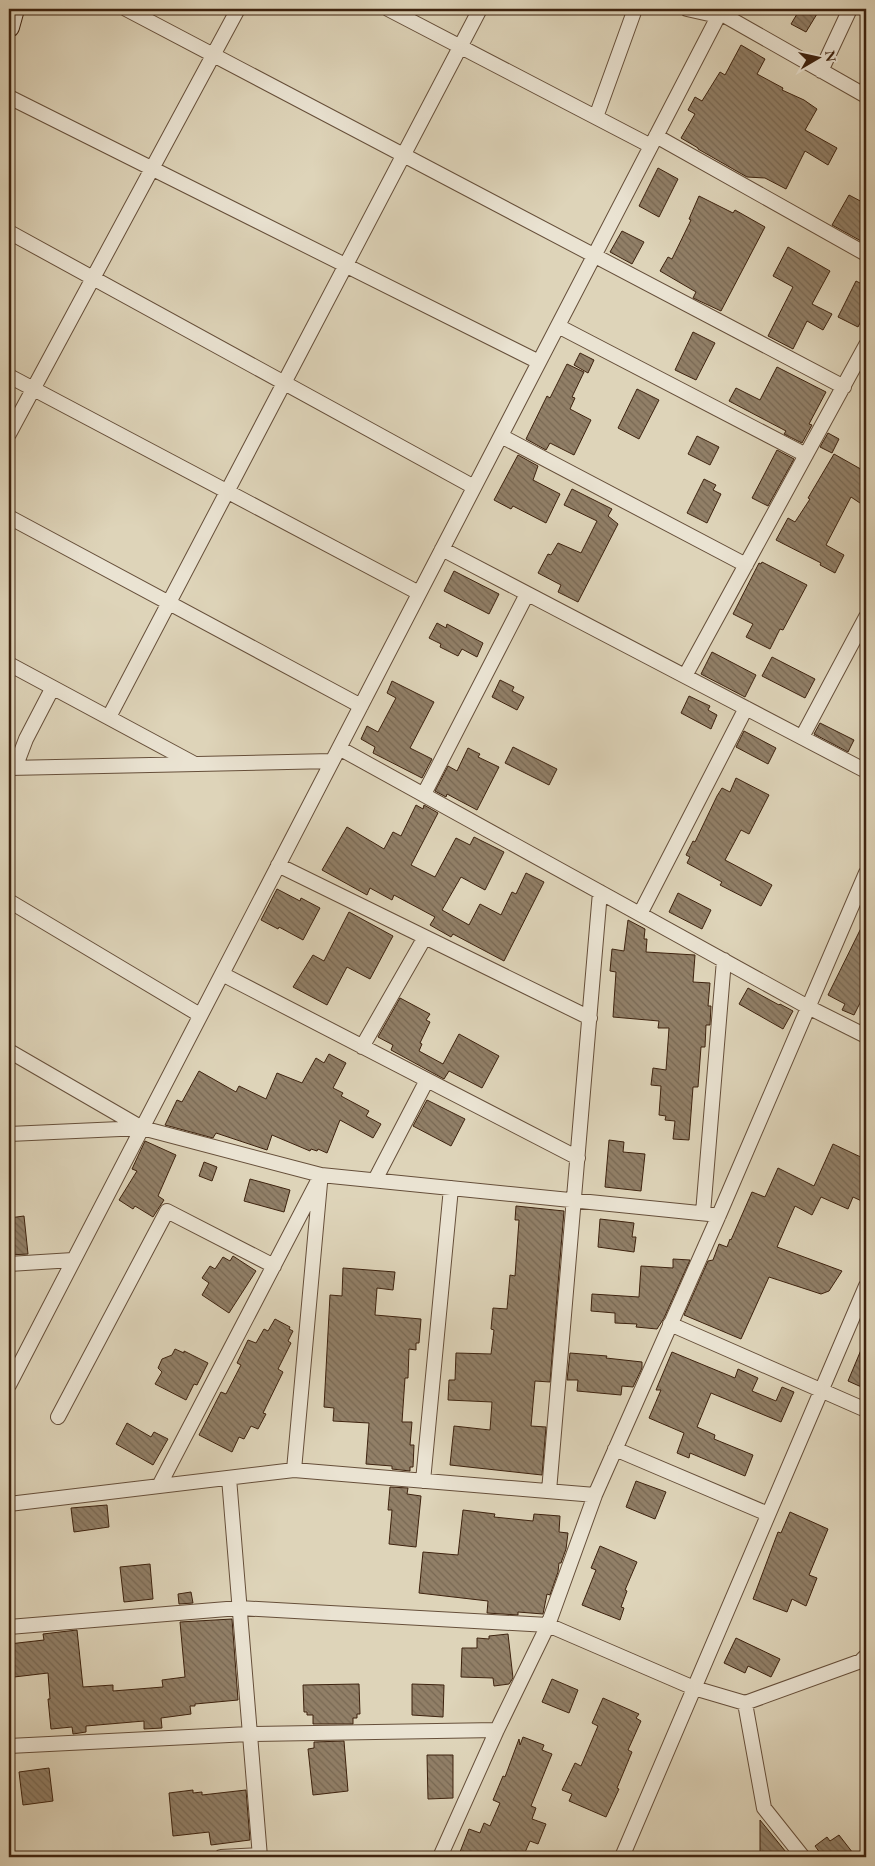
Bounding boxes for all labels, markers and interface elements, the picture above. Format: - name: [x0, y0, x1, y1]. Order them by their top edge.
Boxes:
- north arrow: [792, 32, 842, 82]
- text: N: [821, 49, 841, 64]

